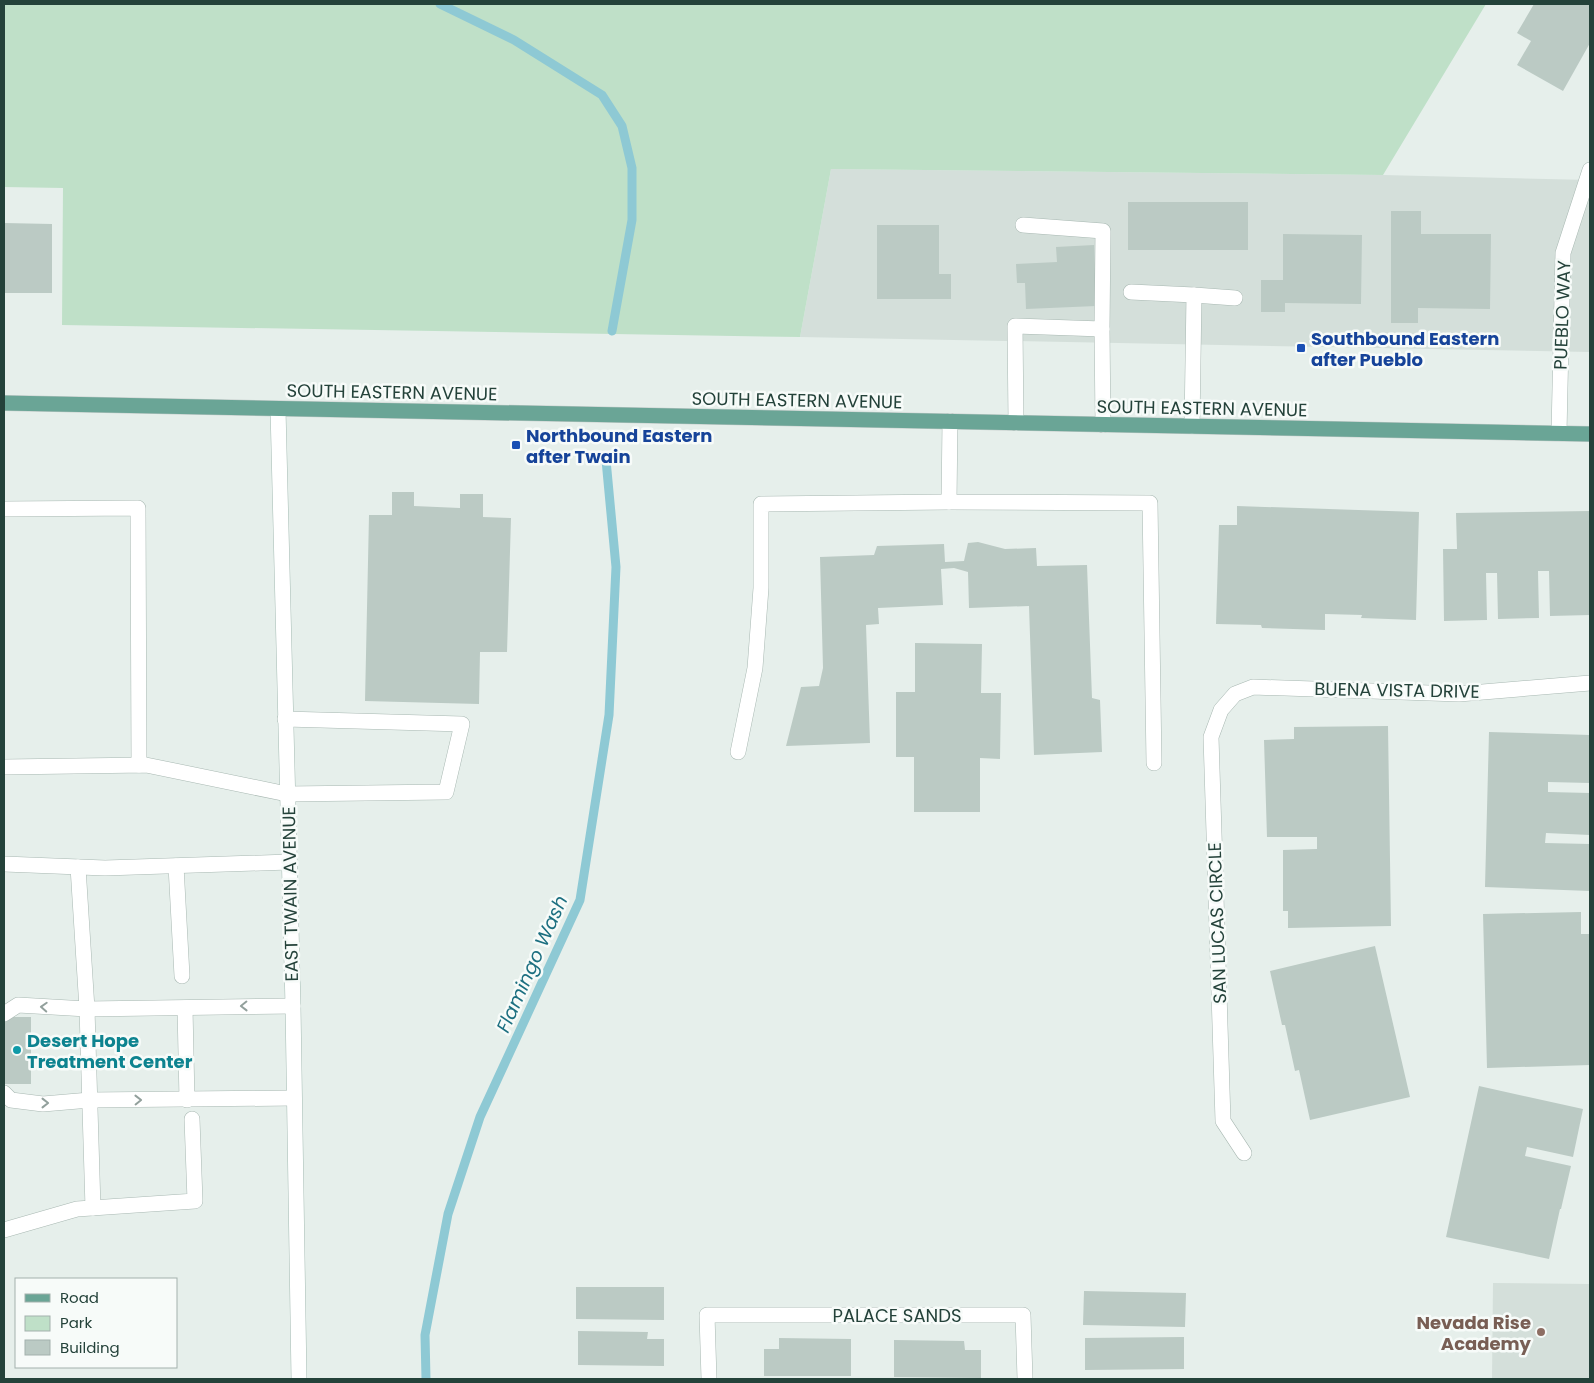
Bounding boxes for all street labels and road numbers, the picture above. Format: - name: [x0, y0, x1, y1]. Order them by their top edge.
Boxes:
- street label: PUEBLO WAY: [1548, 259, 1576, 370]
- street label: SOUTH EASTERN AVENUE: [286, 378, 498, 406]
- street label: SOUTH EASTERN AVENUE: [691, 386, 903, 414]
- street label: SOUTH EASTERN AVENUE: [1096, 394, 1308, 422]
- street label: BUENA VISTA DRIVE: [1314, 676, 1480, 704]
- street label: EAST TWAIN AVENUE: [276, 806, 304, 982]
- street label: SAN LUCAS CIRCLE: [1202, 842, 1232, 1004]
- street label: PALACE SANDS: [832, 1303, 962, 1328]

